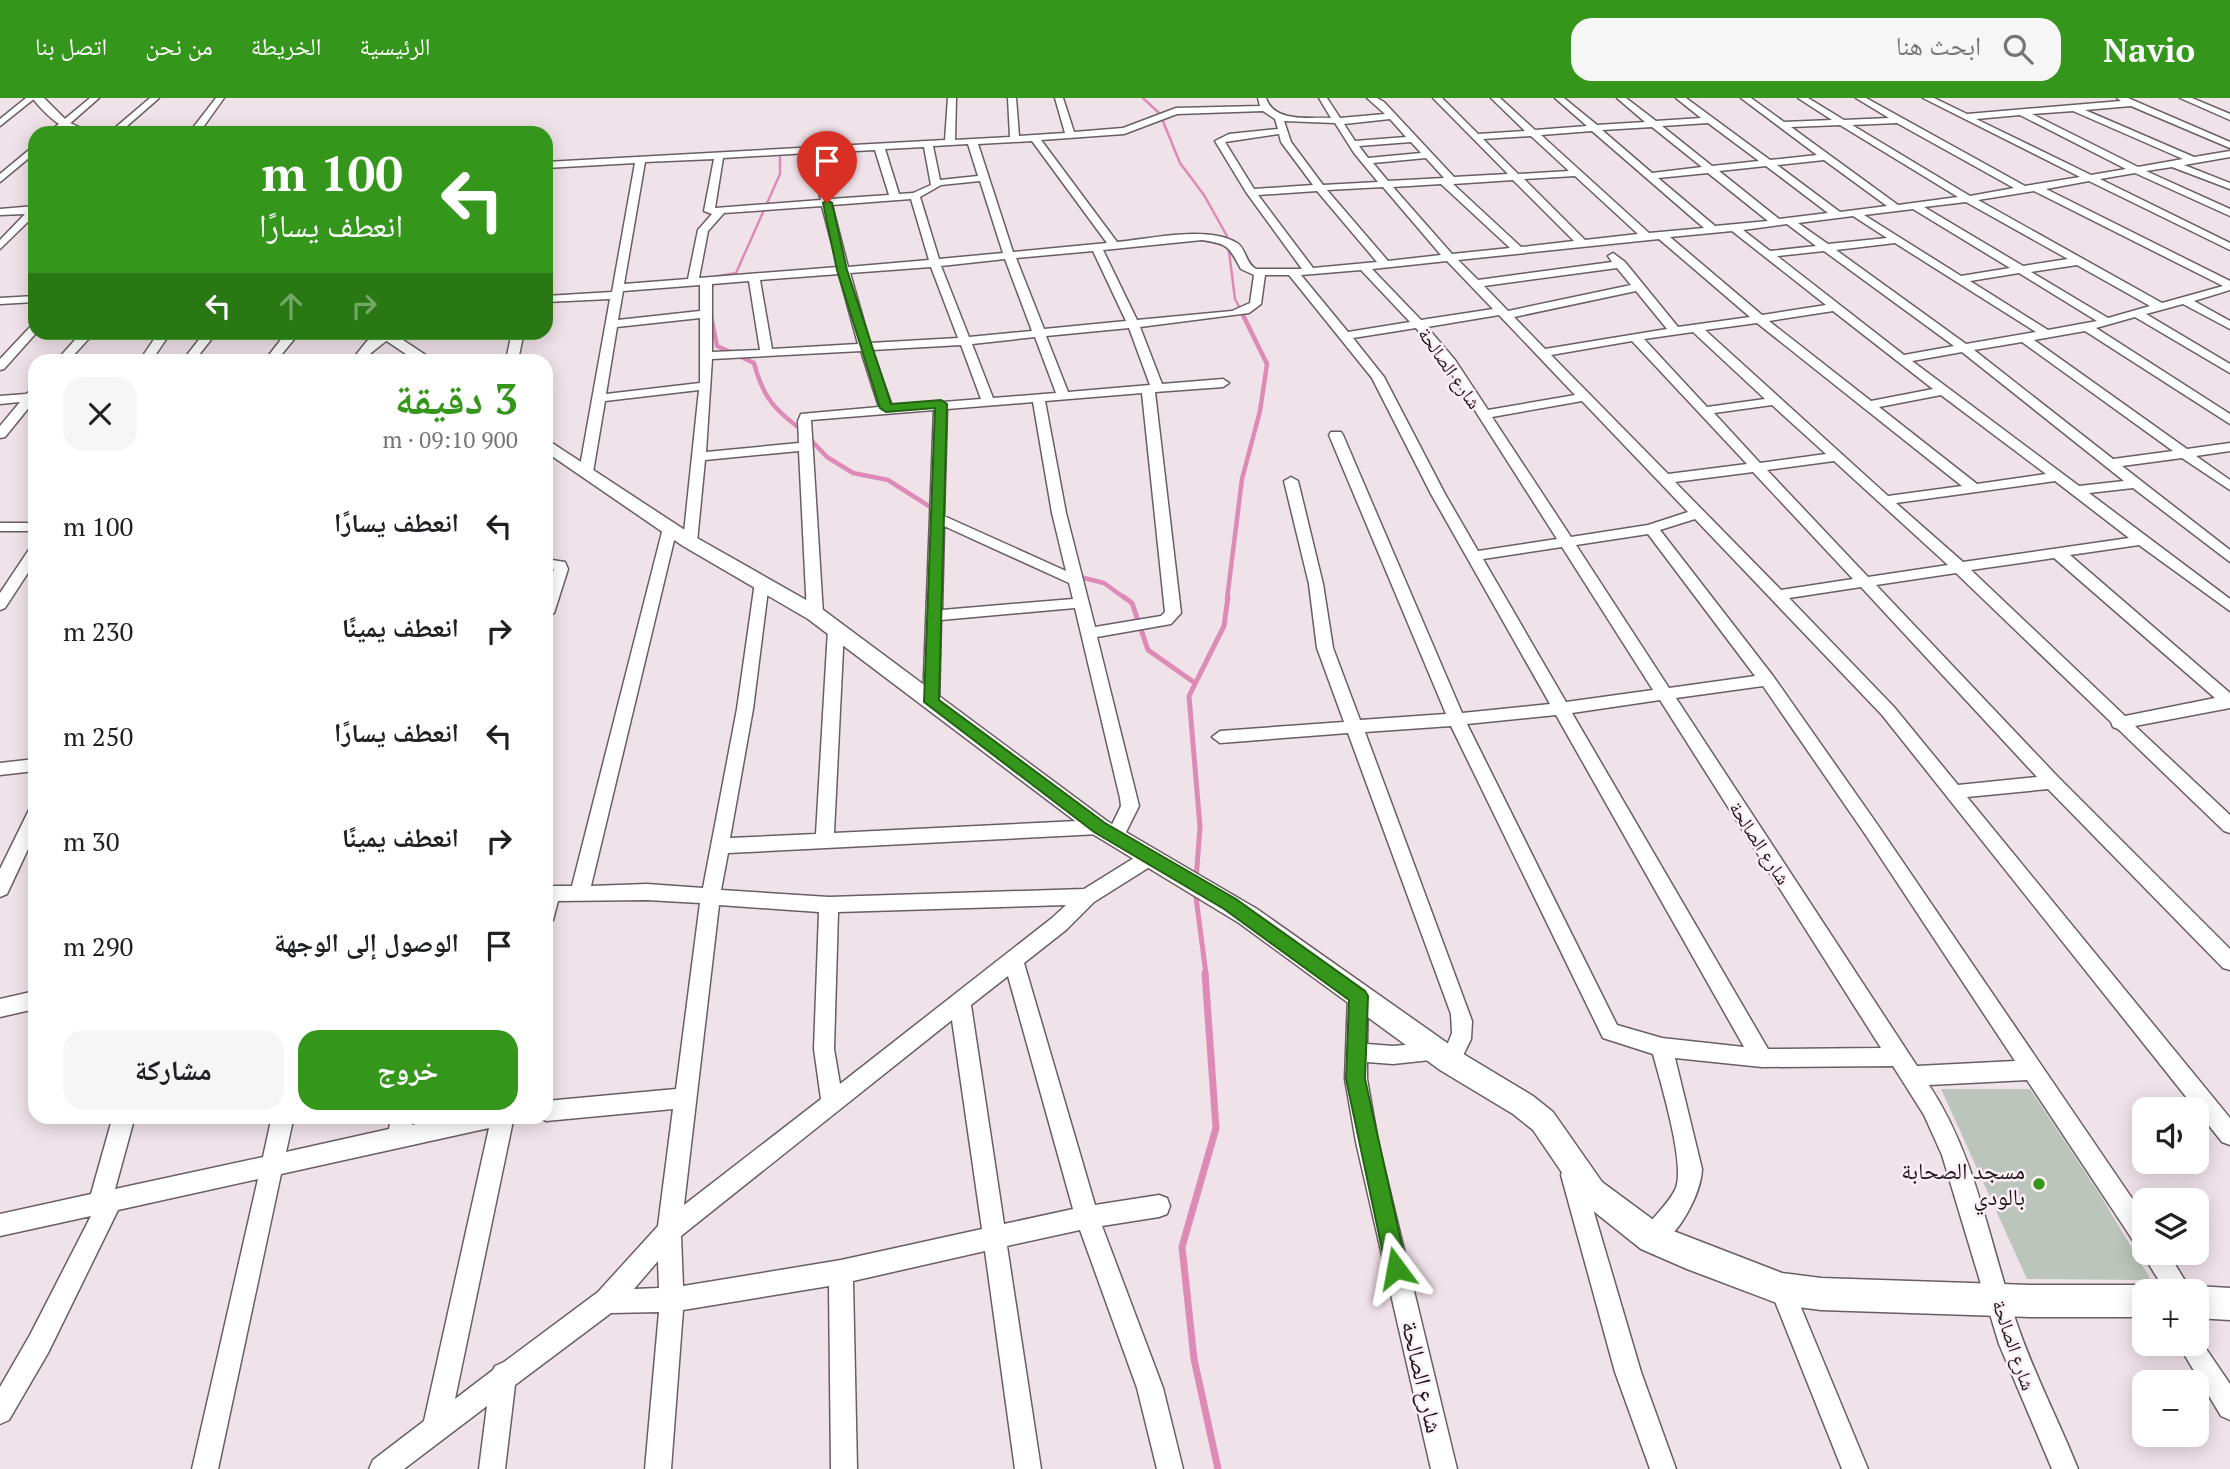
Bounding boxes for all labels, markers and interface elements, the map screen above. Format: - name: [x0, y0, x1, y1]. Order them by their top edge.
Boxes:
- search box: [1571, 18, 2061, 81]
- text: ابحث هنا: [1896, 28, 1981, 62]
- text: Navio: [2103, 28, 2195, 71]
- text: اتصل بنا: [35, 30, 107, 62]
- text: من نحن: [145, 30, 213, 62]
- text: الخريطة: [251, 30, 321, 62]
- text: الرئيسية: [359, 30, 431, 62]
- icon: search: [1999, 30, 2037, 68]
- pin: [797, 131, 857, 203]
- text: 100 m: [261, 140, 403, 205]
- icon: arrive: [808, 142, 846, 180]
- icon: left: [427, 154, 518, 245]
- text: انعطف يسارًا: [259, 204, 403, 246]
- icon: left: [199, 287, 237, 325]
- icon: ahead: [272, 287, 310, 325]
- icon: right: [345, 287, 383, 325]
- street label: شارع الصالحة: [1413, 322, 1488, 413]
- text: 3 دقيقة: [395, 370, 518, 426]
- button: close: [63, 377, 137, 451]
- text: 900 m · 09:10: [383, 424, 518, 455]
- text: انعطف يسارًا: [334, 505, 459, 539]
- icon: left: [480, 507, 518, 545]
- text: 100 m: [63, 509, 133, 543]
- text: انعطف يمينًا: [342, 610, 459, 644]
- icon: right: [480, 612, 518, 650]
- text: 230 m: [63, 614, 133, 648]
- text: انعطف يسارًا: [334, 715, 459, 749]
- icon: left: [480, 717, 518, 755]
- text: 250 m: [63, 719, 133, 753]
- street label: شارع الصالحة: [1724, 796, 1797, 889]
- text: انعطف يمينًا: [342, 820, 459, 854]
- icon: right: [480, 822, 518, 860]
- text: 30 m: [63, 824, 120, 858]
- text: الوصول إلى الوجهة: [274, 925, 459, 959]
- icon: arrive: [480, 927, 518, 965]
- text: 290 m: [63, 929, 133, 963]
- button: مشاركة: [63, 1030, 284, 1110]
- button: خروج: [298, 1030, 518, 1110]
- map controls: [2132, 1097, 2209, 1447]
- button: sound: [2132, 1097, 2209, 1174]
- place label: مسجد الصحابة بالودي: [1901, 1155, 2025, 1216]
- marker: مسجد الصحابة بالودي: [2031, 1176, 2047, 1192]
- button: layers: [2132, 1188, 2209, 1265]
- position arrow: [1359, 1231, 1433, 1305]
- button: +: [2132, 1279, 2209, 1356]
- street label: شارع الصالحة: [1987, 1296, 2042, 1393]
- street label: شارع الصالحة: [1395, 1318, 1450, 1436]
- button: −: [2132, 1370, 2209, 1447]

